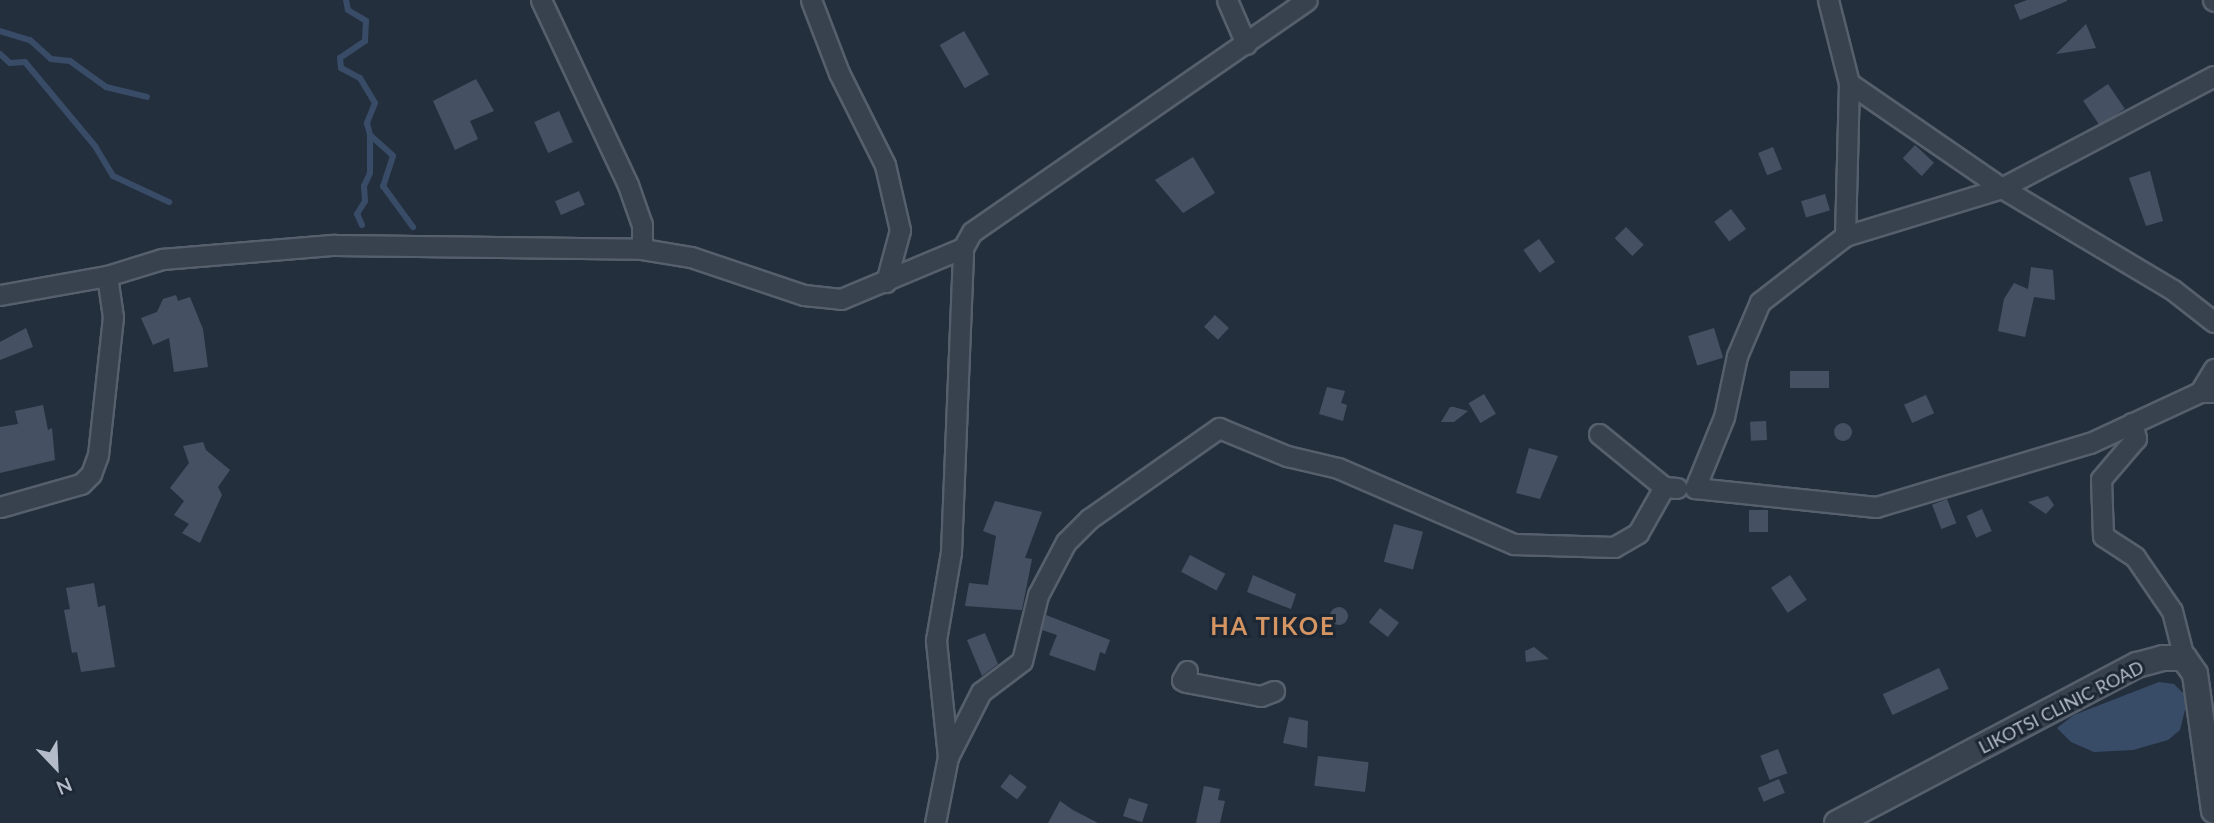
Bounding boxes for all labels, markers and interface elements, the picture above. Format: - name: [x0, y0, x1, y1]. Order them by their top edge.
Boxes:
- district label: HA TIKOE: [1210, 612, 1336, 640]
- street label: LIKOTSI CLINIC ROAD: [1975, 656, 2147, 758]
- north arrow: [21, 732, 91, 802]
- text: N: [53, 773, 76, 800]

